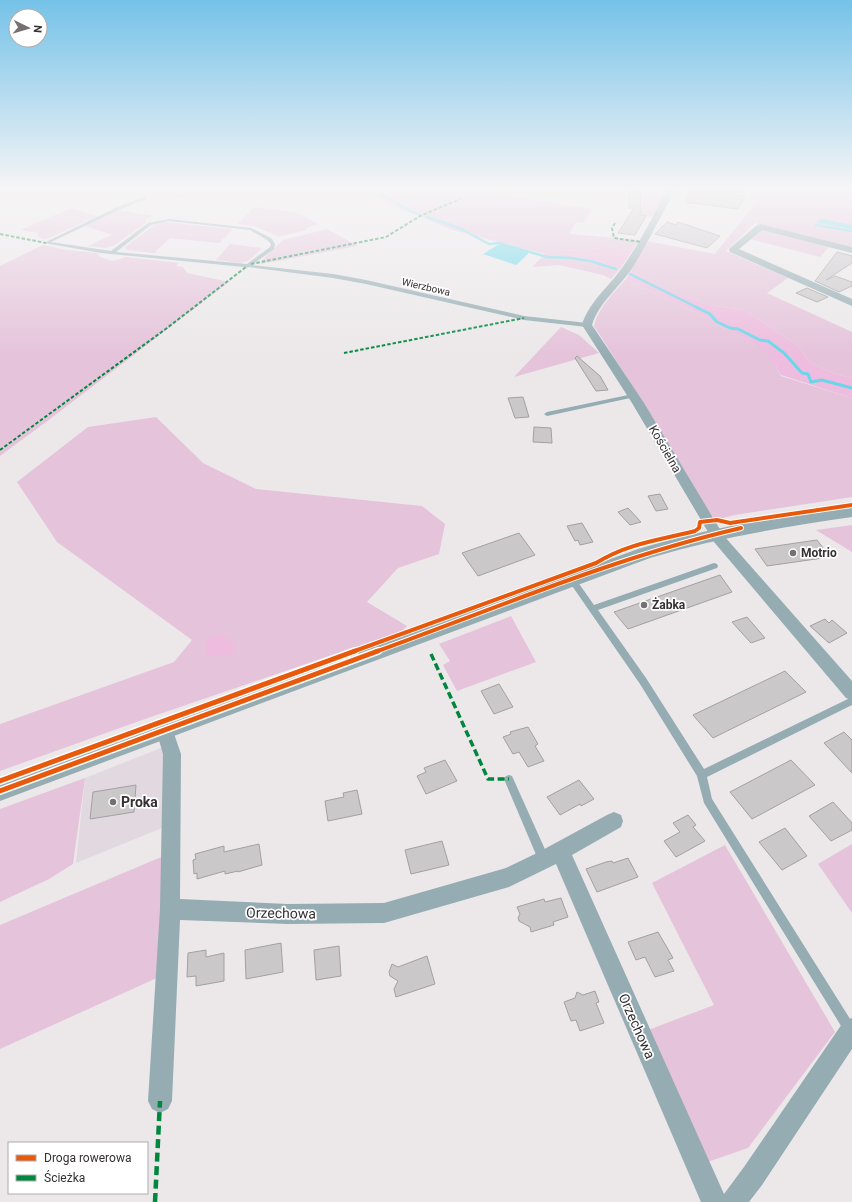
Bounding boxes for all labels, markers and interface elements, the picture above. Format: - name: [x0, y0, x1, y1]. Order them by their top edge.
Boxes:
- north arrow: [8, 8, 48, 48]
- text: N: [31, 24, 44, 33]
- street label: Wierzbowa: [401, 276, 451, 298]
- street label: Kościelna: [646, 423, 684, 475]
- place label: Motrio: [801, 546, 837, 560]
- marker: Motrio: [788, 548, 798, 558]
- place label: Żabka: [652, 597, 686, 612]
- marker: Żabka: [639, 600, 649, 610]
- place label: Proka: [121, 794, 158, 810]
- marker: Proka: [108, 797, 118, 807]
- street label: Orzechowa: [246, 904, 316, 922]
- street label: Orzechowa: [615, 991, 659, 1061]
- legend: [8, 1142, 148, 1194]
- text: Droga rowerowa: [44, 1151, 131, 1165]
- text: Ścieżka: [44, 1170, 85, 1185]

